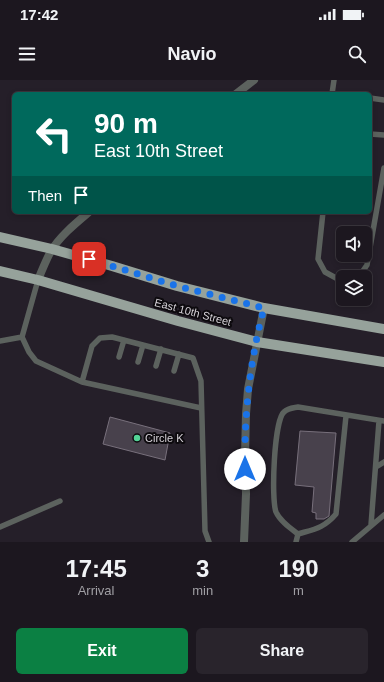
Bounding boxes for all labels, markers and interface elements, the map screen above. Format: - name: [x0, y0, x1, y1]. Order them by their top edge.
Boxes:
- text: 17:42: [20, 6, 58, 23]
- icon: menu: [16, 43, 38, 65]
- icon: search: [346, 43, 368, 65]
- text: Navio: [167, 44, 217, 64]
- icon: left: [28, 108, 80, 160]
- text: 90 m: [94, 108, 158, 139]
- text: East 10th Street: [94, 141, 223, 161]
- icon: arrive: [70, 184, 92, 206]
- text: Then: [28, 187, 62, 204]
- map controls: [336, 226, 372, 306]
- button: sound: [336, 226, 372, 262]
- pin: [72, 242, 106, 276]
- icon: arrive: [78, 248, 100, 270]
- button: layers: [336, 270, 372, 306]
- street label: East 10th Street: [153, 296, 233, 328]
- place label: Circle K: [145, 432, 184, 444]
- marker: Circle K: [132, 433, 142, 443]
- position arrow: [224, 448, 266, 490]
- text: 17:45: [65, 555, 127, 582]
- text: 3: [196, 555, 209, 582]
- text: 190: [279, 555, 319, 582]
- text: Arrival: [78, 583, 115, 598]
- text: min: [192, 583, 213, 598]
- text: m: [293, 583, 304, 598]
- button: Exit: [16, 628, 188, 674]
- button: Share: [196, 628, 368, 674]

